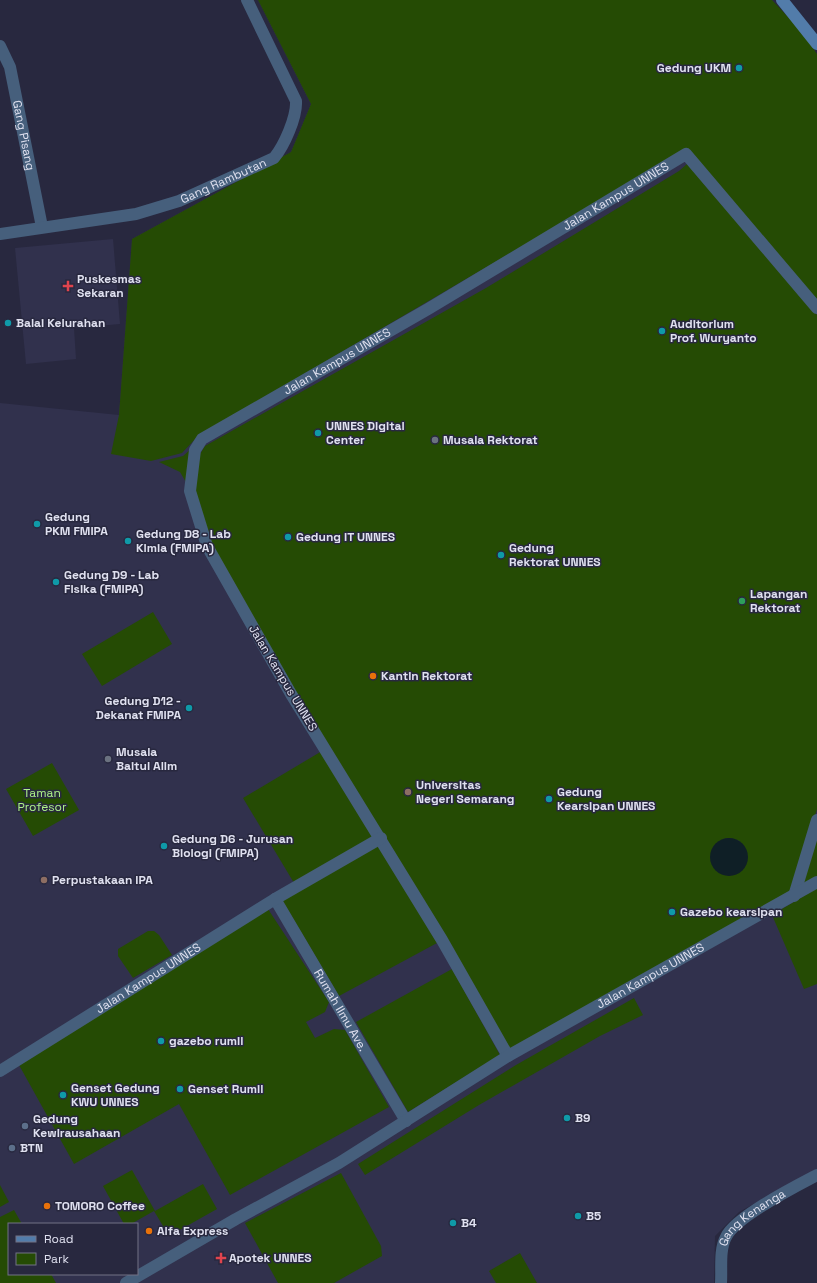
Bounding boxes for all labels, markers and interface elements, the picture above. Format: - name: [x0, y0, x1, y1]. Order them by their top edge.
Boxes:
- place label: Gedung UKM: [657, 60, 731, 76]
- marker: Gedung UKM: [734, 63, 744, 73]
- street label: Gang Pisang: [9, 99, 39, 172]
- street label: Gang Rambutan: [178, 155, 269, 207]
- street label: Jalan Kampus UNNES: [560, 158, 672, 234]
- place label: Puskesmas Sekaran: [77, 271, 141, 301]
- marker: Puskesmas Sekaran: [62, 280, 74, 292]
- place label: Balai Kelurahan: [16, 315, 105, 331]
- place label: Auditorium Prof. Wuryanto: [670, 316, 757, 346]
- marker: Balai Kelurahan: [3, 318, 13, 328]
- street label: Jalan Kampus UNNES: [281, 324, 394, 398]
- marker: Auditorium Prof. Wuryanto: [657, 326, 667, 336]
- place label: UNNES Digital Center: [326, 418, 405, 448]
- marker: UNNES Digital Center: [313, 428, 323, 438]
- place label: Musala Rektorat: [443, 432, 538, 448]
- marker: Musala Rektorat: [430, 435, 440, 445]
- place label: Gedung PKM FMIPA: [45, 509, 108, 539]
- marker: Gedung PKM FMIPA: [32, 519, 42, 529]
- place label: Gedung D8 - Lab Kimia (FMIPA): [136, 526, 231, 556]
- place label: Gedung IT UNNES: [296, 529, 395, 545]
- marker: Gedung IT UNNES: [283, 532, 293, 542]
- marker: Gedung D8 - Lab Kimia (FMIPA): [123, 536, 133, 546]
- place label: Gedung Rektorat UNNES: [509, 540, 601, 570]
- marker: Gedung Rektorat UNNES: [496, 550, 506, 560]
- place label: Gedung D9 - Lab Fisika (FMIPA): [64, 567, 160, 597]
- marker: Gedung D9 - Lab Fisika (FMIPA): [51, 577, 61, 587]
- place label: Lapangan Rektorat: [750, 586, 807, 616]
- marker: Lapangan Rektorat: [737, 596, 747, 606]
- street label: Jalan Kampus UNNES: [245, 622, 321, 734]
- place label: Kantin Rektorat: [381, 668, 472, 684]
- marker: Kantin Rektorat: [368, 671, 378, 681]
- place label: Gedung D12 - Dekanat FMIPA: [96, 693, 181, 723]
- marker: Gedung D12 - Dekanat FMIPA: [184, 703, 194, 713]
- place label: Musala Baitul Alim: [116, 744, 177, 774]
- marker: Musala Baitul Alim: [103, 754, 113, 764]
- place label: Universitas Negeri Semarang: [416, 777, 515, 807]
- place label: Gedung Kearsipan UNNES: [557, 784, 655, 814]
- park label: Taman Profesor: [17, 785, 67, 815]
- marker: Universitas Negeri Semarang: [403, 787, 413, 797]
- marker: Gedung Kearsipan UNNES: [544, 794, 554, 804]
- place label: Gedung D6 - Jurusan Biologi (FMIPA): [172, 831, 293, 861]
- marker: Gedung D6 - Jurusan Biologi (FMIPA): [159, 841, 169, 851]
- place label: Perpustakaan IPA: [52, 872, 153, 888]
- marker: Perpustakaan IPA: [39, 875, 49, 885]
- place label: Gazebo kearsipan: [680, 904, 782, 920]
- marker: Gazebo kearsipan: [667, 907, 677, 917]
- street label: Jalan Kampus UNNES: [93, 939, 204, 1017]
- street label: Jalan Kampus UNNES: [594, 939, 707, 1012]
- street label: Rumah Ilmu Ave.: [310, 966, 371, 1054]
- place label: gazebo rumil: [169, 1033, 243, 1049]
- marker: gazebo rumil: [156, 1036, 166, 1046]
- place label: Genset Gedung KWU UNNES: [71, 1080, 160, 1110]
- place label: Genset Rumil: [188, 1081, 263, 1097]
- marker: Genset Rumil: [175, 1084, 185, 1094]
- marker: Genset Gedung KWU UNNES: [58, 1090, 68, 1100]
- place label: B9: [575, 1110, 590, 1126]
- place label: Gedung Kewirausahaan: [33, 1111, 120, 1141]
- marker: B9: [562, 1113, 572, 1123]
- marker: Gedung Kewirausahaan: [20, 1121, 30, 1131]
- place label: BTN: [20, 1140, 43, 1156]
- marker: BTN: [7, 1143, 17, 1153]
- street label: Gang Kenanga: [715, 1186, 788, 1248]
- place label: TOMORO Coffee: [55, 1198, 145, 1214]
- marker: TOMORO Coffee: [42, 1201, 52, 1211]
- place label: B5: [586, 1208, 601, 1224]
- marker: B5: [573, 1211, 583, 1221]
- place label: B4: [461, 1215, 477, 1231]
- marker: B4: [448, 1218, 458, 1228]
- legend: [8, 1223, 138, 1275]
- place label: Alfa Express: [157, 1223, 228, 1239]
- marker: Alfa Express: [144, 1226, 154, 1236]
- text: Road: [44, 1231, 73, 1247]
- place label: Apotek UNNES: [229, 1250, 311, 1266]
- text: Park: [44, 1251, 69, 1267]
- marker: Apotek UNNES: [216, 1253, 226, 1263]

